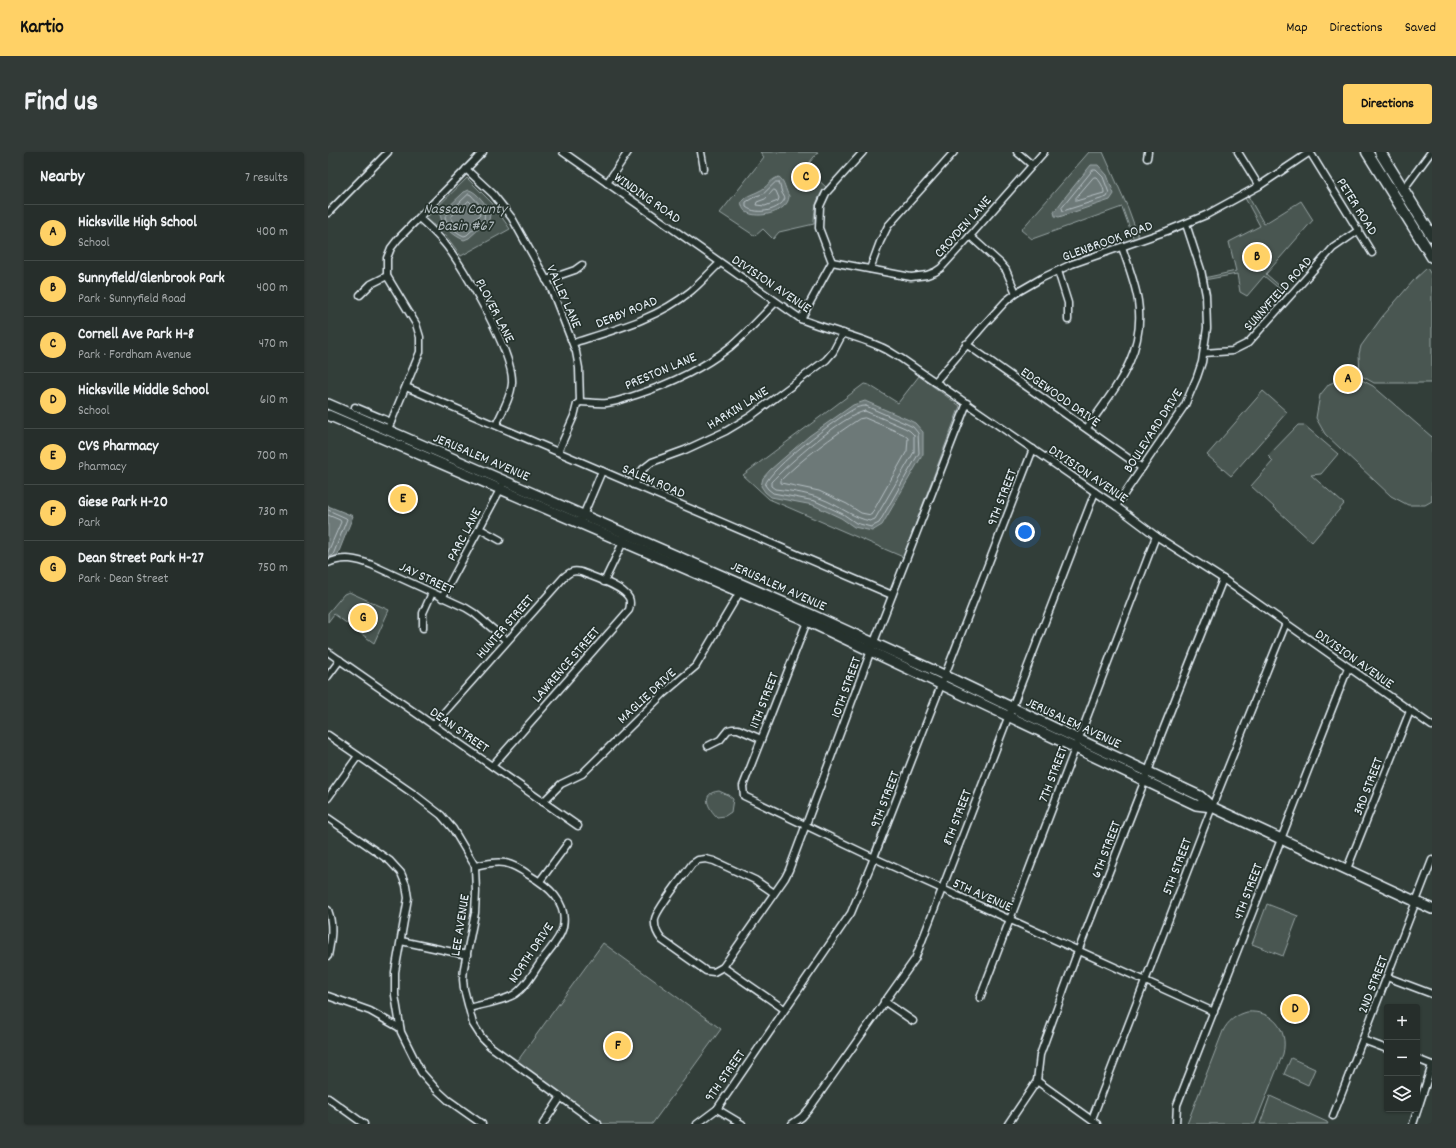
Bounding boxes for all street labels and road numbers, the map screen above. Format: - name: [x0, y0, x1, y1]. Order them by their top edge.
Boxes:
- street label: WINDING ROAD: [609, 168, 684, 229]
- street label: PETER ROAD: [1331, 174, 1382, 240]
- street label: CROYDEN LANE: [930, 191, 997, 263]
- street label: GLENBROOK ROAD: [1060, 216, 1156, 268]
- street label: DIVISION AVENUE: [727, 251, 815, 319]
- street label: SUNNYFIELD ROAD: [1239, 252, 1318, 336]
- street label: VALLEY LANE: [540, 262, 586, 332]
- street label: PLOVER LANE: [469, 275, 519, 347]
- street label: DERBY ROAD: [593, 291, 661, 334]
- street label: PRESTON LANE: [622, 348, 700, 396]
- street label: EDGEWOOD DRIVE: [1016, 363, 1104, 433]
- street label: HARKIN LANE: [703, 382, 773, 436]
- street label: BOULEVARD DRIVE: [1119, 385, 1189, 477]
- street label: JERUSALEM AVENUE: [430, 428, 533, 487]
- street label: DIVISION AVENUE: [1044, 441, 1132, 509]
- street label: SALEM ROAD: [618, 460, 688, 504]
- street label: 9TH STREET: [983, 466, 1023, 529]
- street label: PARC LANE: [442, 504, 487, 565]
- street label: JAY STREET: [396, 557, 457, 600]
- street label: JERUSALEM AVENUE: [727, 557, 830, 617]
- street label: HUNTER STREET: [472, 590, 539, 664]
- street label: LAWRENCE STREET: [528, 623, 605, 708]
- street label: DIVISION AVENUE: [1310, 625, 1398, 695]
- street label: 10TH STREET: [827, 654, 867, 721]
- street label: MAGLIE DRIVE: [613, 663, 682, 729]
- street label: 11TH STREET: [745, 669, 785, 732]
- street label: JERUSALEM AVENUE: [1022, 693, 1125, 755]
- street label: DEAN STREET: [425, 703, 493, 759]
- street label: 7TH STREET: [1034, 744, 1074, 805]
- street label: 3RD STREET: [1349, 755, 1389, 818]
- street label: 9TH STREET: [866, 768, 906, 831]
- street label: 8TH STREET: [938, 786, 978, 849]
- street label: 6TH STREET: [1087, 818, 1127, 881]
- street label: 5TH STREET: [1158, 835, 1198, 898]
- street label: 4TH STREET: [1229, 860, 1269, 923]
- street label: 5TH AVENUE: [949, 874, 1016, 918]
- street label: LEE AVENUE: [446, 892, 476, 958]
- street label: NORTH DRIVE: [504, 918, 560, 987]
- street label: 2ND STREET: [1354, 953, 1394, 1016]
- street label: 9TH STREET: [700, 1046, 751, 1106]

